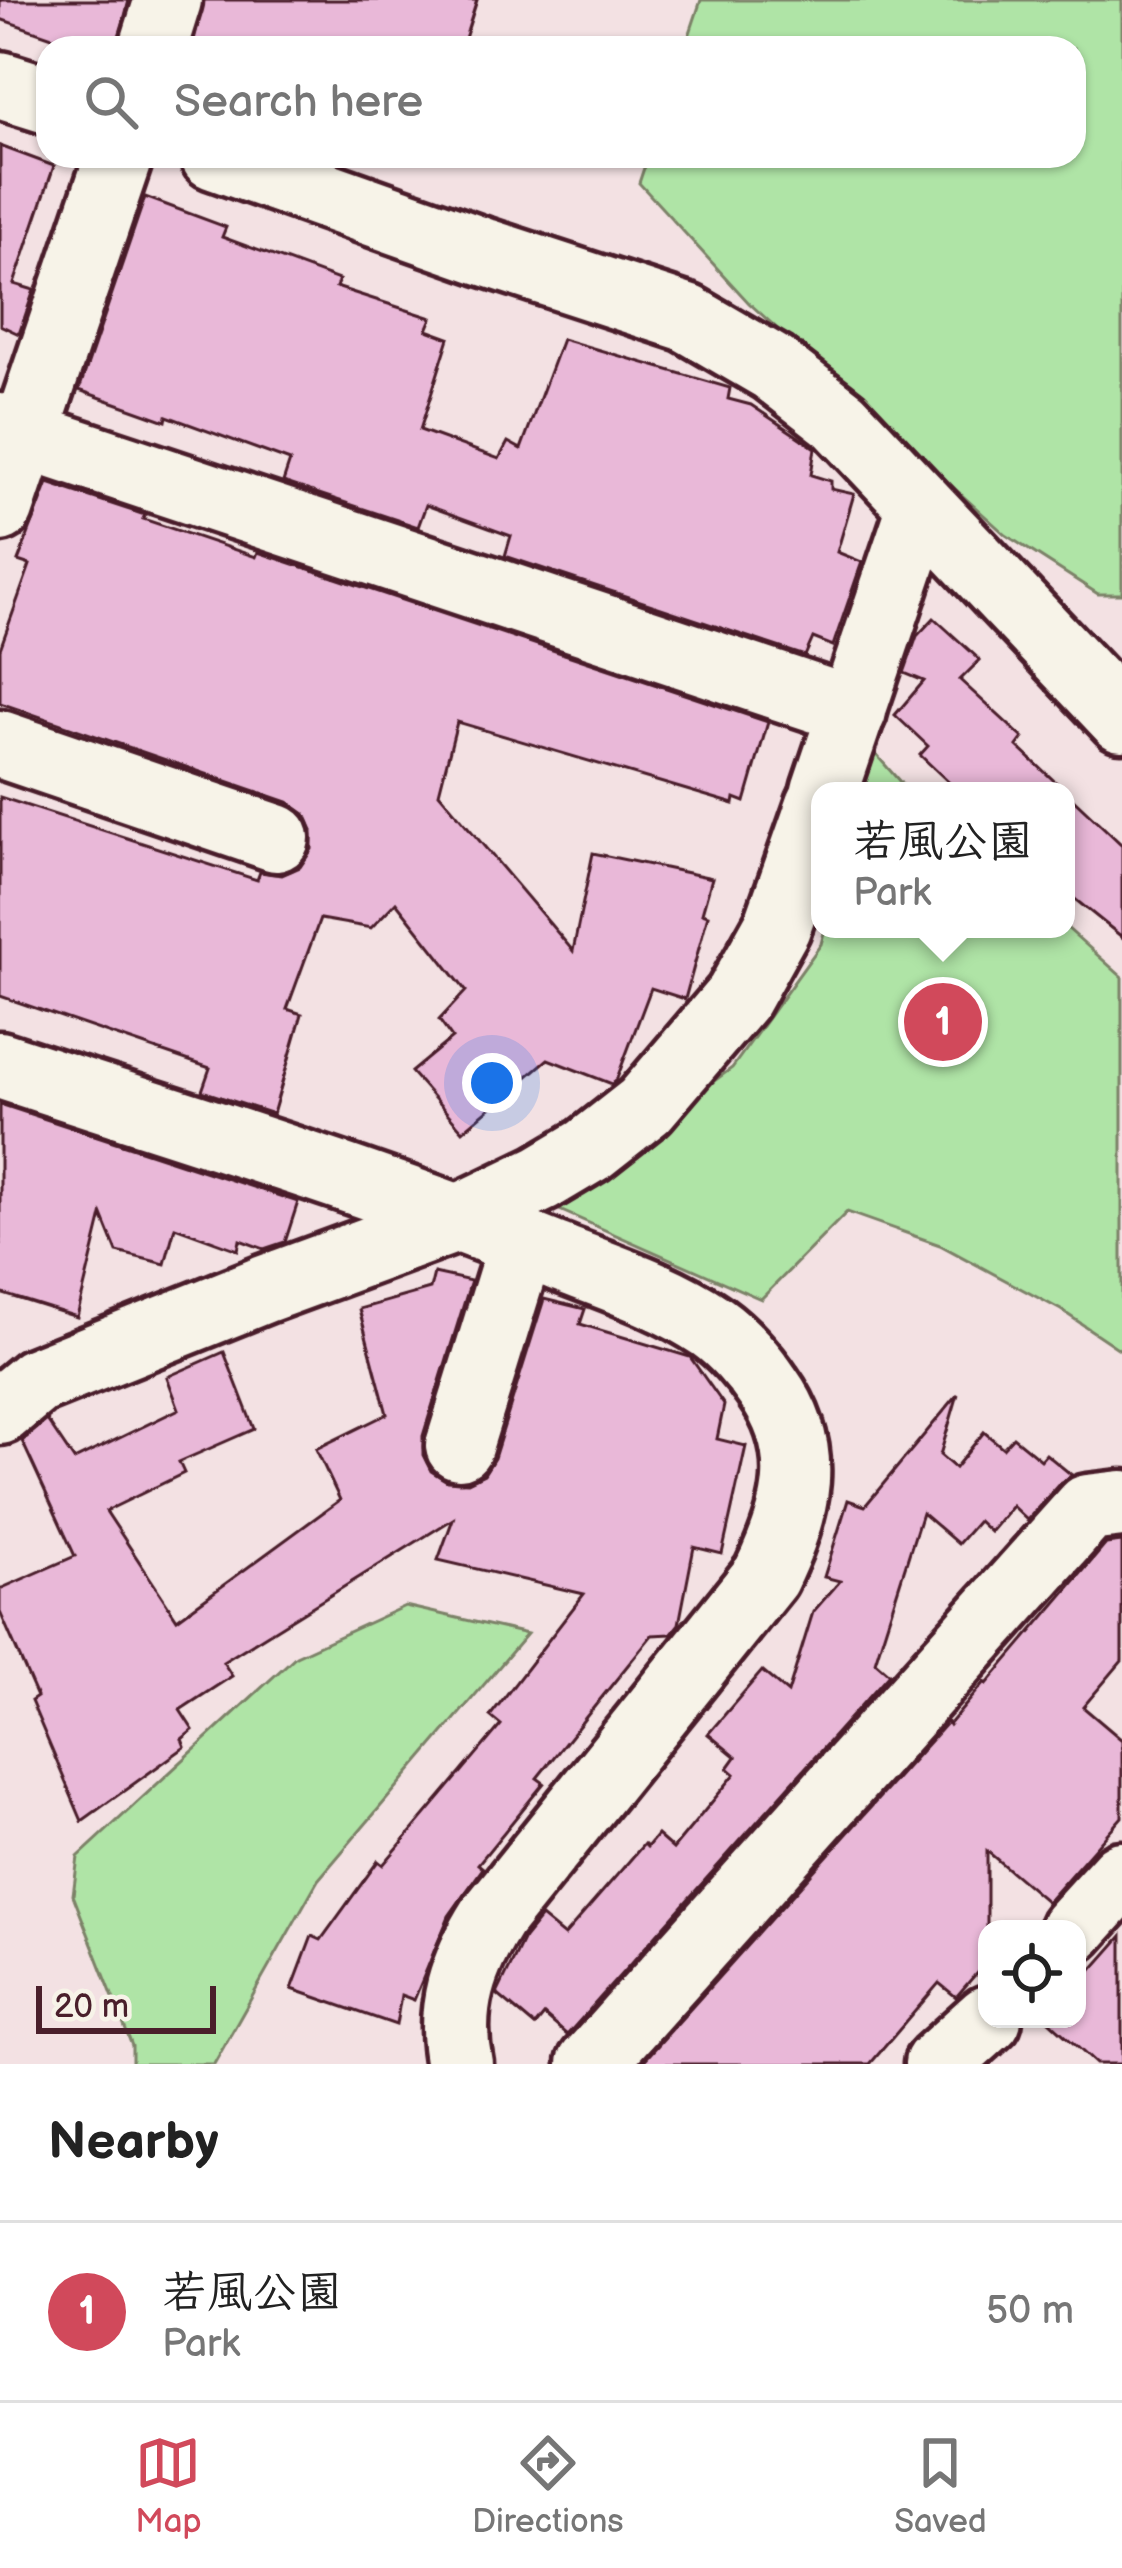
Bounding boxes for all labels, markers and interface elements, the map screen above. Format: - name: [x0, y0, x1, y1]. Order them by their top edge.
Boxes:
- search box: [36, 36, 1086, 168]
- icon: search: [78, 69, 144, 135]
- text: Search here: [174, 75, 423, 130]
- popup: [811, 782, 1075, 938]
- text: 若風公園: [853, 815, 1033, 870]
- text: Park: [853, 870, 931, 917]
- pin: 1: [904, 977, 982, 1067]
- your location: [462, 1053, 522, 1113]
- map controls: [978, 1920, 1086, 2028]
- button: locate: [978, 1920, 1086, 2028]
- scale bar: [36, 1980, 216, 2033]
- text: 20 m: [54, 1987, 129, 2027]
- text: Nearby: [48, 2112, 219, 2173]
- text: 若風公園: [162, 2266, 342, 2321]
- text: 1: [79, 2288, 95, 2335]
- text: 50 m: [986, 2288, 1074, 2335]
- text: Park: [162, 2321, 240, 2368]
- tab: Map: [135, 2430, 202, 2542]
- tab: Directions: [472, 2430, 624, 2542]
- tab: Saved: [894, 2430, 987, 2542]

